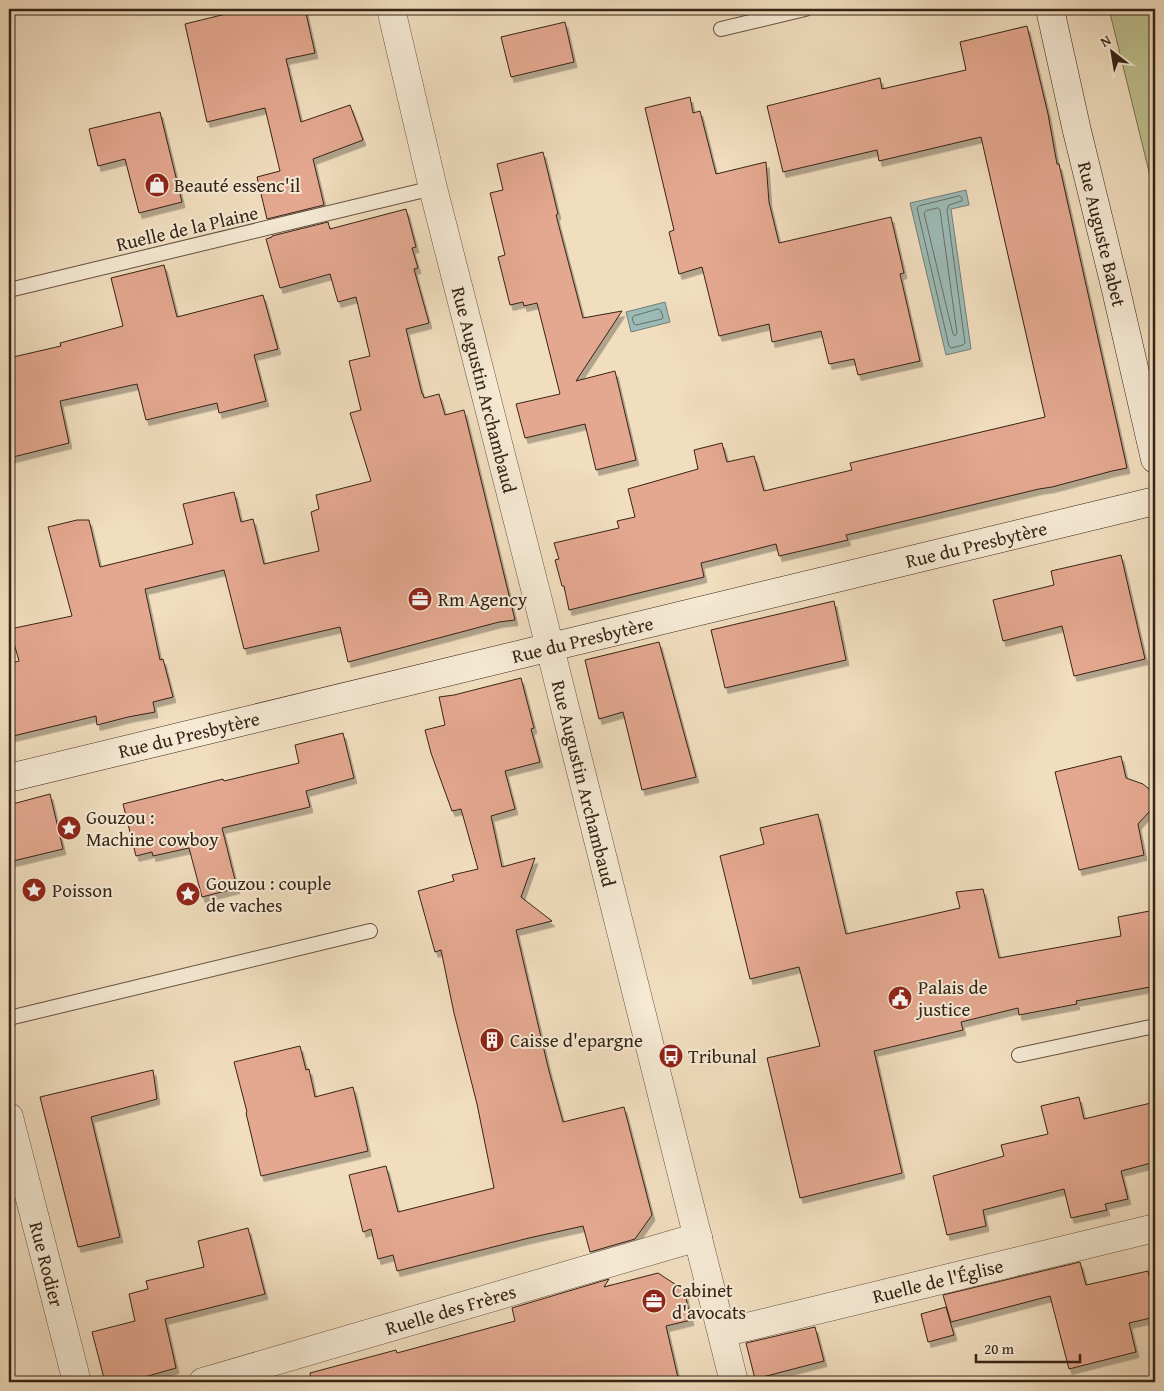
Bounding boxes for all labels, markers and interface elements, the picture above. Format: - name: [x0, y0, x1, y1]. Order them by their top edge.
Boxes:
- north arrow: [1086, 28, 1136, 78]
- text: N: [1096, 30, 1115, 52]
- street label: Rue Auguste Babet: [1071, 159, 1133, 310]
- place label: Beauté essenc'il: [174, 171, 300, 199]
- shop icon: Beauté essenc'il: [144, 172, 170, 198]
- street label: Ruelle de la Plaine: [113, 198, 261, 258]
- street label: Rue Augustin Archambaud: [445, 284, 524, 497]
- street label: Rue du Presbytère: [903, 514, 1050, 575]
- place label: Rm Agency: [438, 585, 528, 613]
- office icon: Rm Agency: [407, 586, 433, 612]
- street label: Rue du Presbytère: [509, 609, 656, 670]
- street label: Rue Augustin Archambaud: [545, 677, 624, 890]
- street label: Rue du Presbytère: [115, 704, 262, 765]
- place label: Gouzou : Machine cowboy: [86, 803, 219, 853]
- place icon: Gouzou : Machine cowboy: [56, 815, 82, 841]
- place label: Gouzou : couple de vaches: [206, 869, 331, 919]
- place label: Poisson: [52, 876, 113, 904]
- place icon: Poisson: [21, 877, 47, 903]
- place icon: Gouzou : couple de vaches: [175, 881, 201, 907]
- place label: Palais de justice: [915, 973, 988, 1023]
- public building icon: Palais de justice: [887, 985, 913, 1011]
- place label: Caisse d'epargne: [510, 1026, 643, 1054]
- building icon: Caisse d'epargne: [479, 1027, 505, 1053]
- place label: Tribunal: [688, 1042, 757, 1070]
- bus stop icon: Tribunal: [658, 1043, 684, 1069]
- street label: Rue Rodier: [22, 1218, 71, 1310]
- street label: Ruelle de l'Église: [869, 1251, 1006, 1310]
- place label: Cabinet d'avocats: [672, 1276, 746, 1326]
- street label: Ruelle des Frères: [382, 1277, 519, 1342]
- office icon: Cabinet d'avocats: [641, 1288, 667, 1314]
- scale bar: [976, 1331, 1080, 1363]
- text: 20 m: [984, 1338, 1015, 1359]

